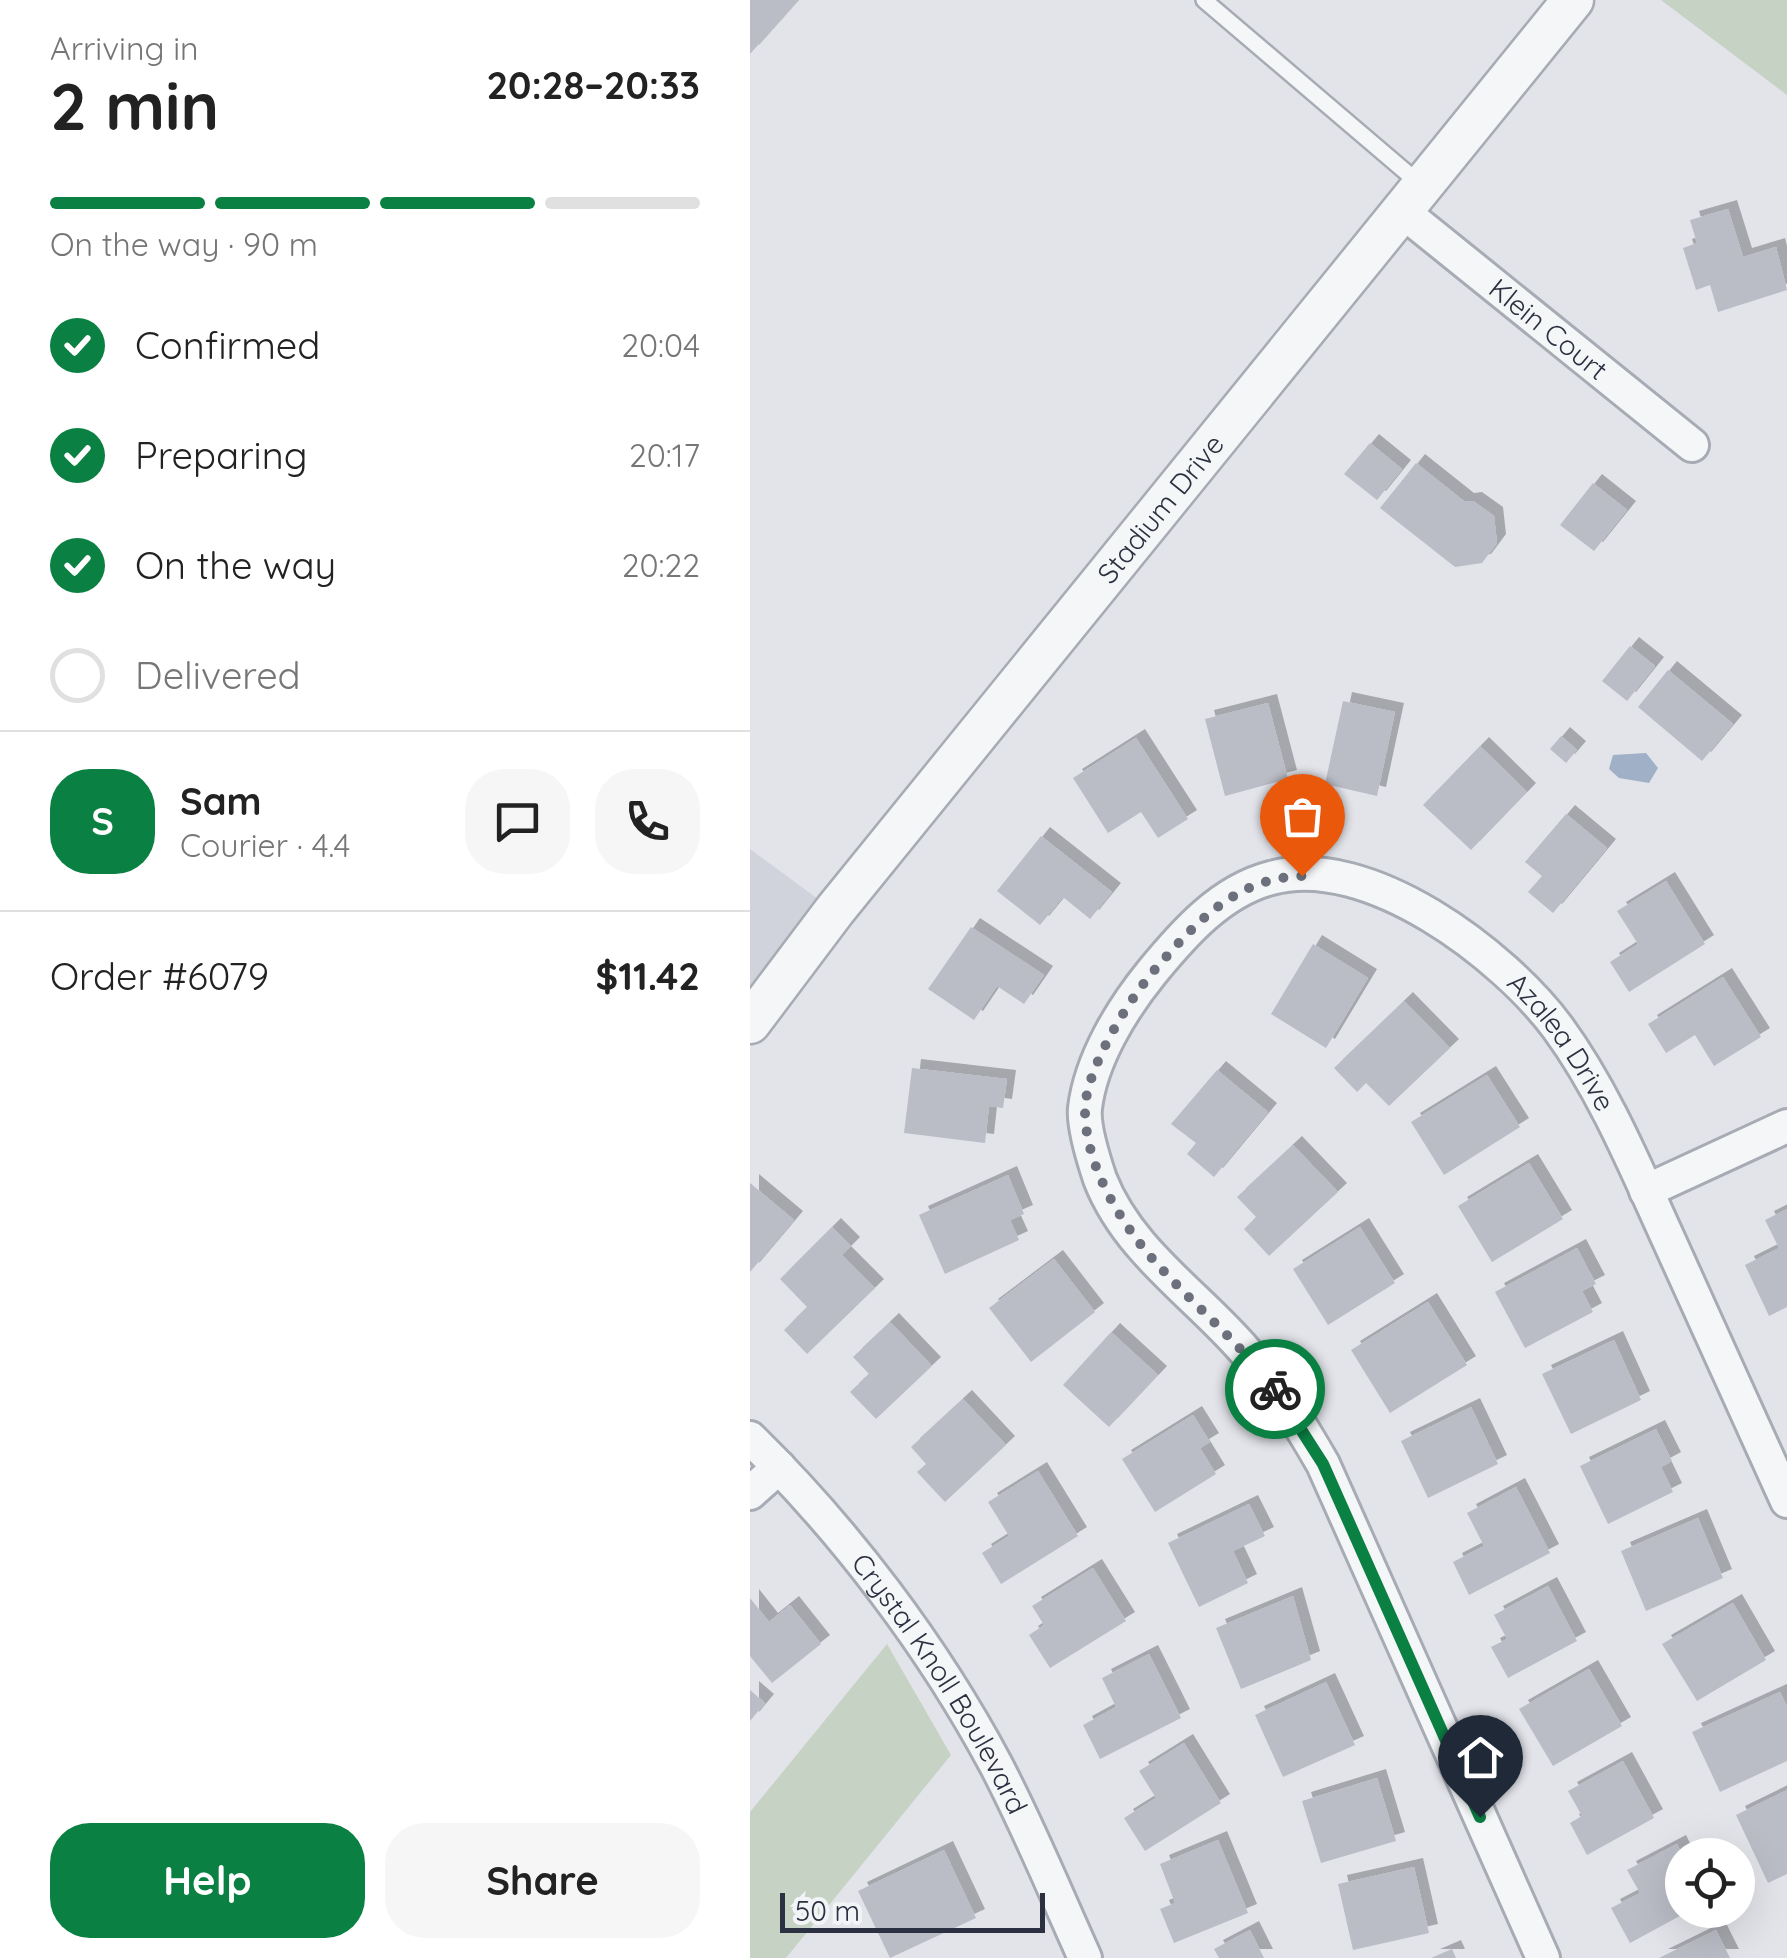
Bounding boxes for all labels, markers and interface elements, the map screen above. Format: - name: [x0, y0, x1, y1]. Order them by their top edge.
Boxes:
- text: Arriving in: [50, 28, 199, 68]
- text: 20:28–20:33: [486, 61, 700, 109]
- text: 2 min: [50, 65, 219, 146]
- text: On the way · 90 m: [50, 224, 318, 264]
- street label: Klein Court: [1482, 270, 1615, 387]
- icon: check: [50, 318, 105, 373]
- text: Confirmed: [135, 321, 320, 369]
- text: 20:04: [621, 325, 700, 365]
- street label: Stadium Drive: [1089, 427, 1231, 590]
- icon: check: [50, 428, 105, 483]
- text: Preparing: [135, 431, 307, 479]
- text: 20:17: [629, 435, 700, 475]
- icon: check: [50, 538, 105, 593]
- text: On the way: [135, 541, 336, 589]
- text: 20:22: [622, 545, 700, 585]
- text: Delivered: [135, 651, 301, 699]
- button: chat: [465, 769, 570, 874]
- button: phone: [595, 769, 700, 874]
- pin: [1260, 774, 1345, 877]
- text: Sam: [180, 777, 262, 825]
- icon: bag: [1275, 789, 1330, 844]
- text: S: [91, 797, 114, 845]
- text: Courier · 4.4: [180, 825, 350, 865]
- text: Order #6079: [50, 952, 269, 1000]
- text: $11.42: [595, 952, 700, 1000]
- street label: Azalea Drive: [1501, 965, 1623, 1117]
- courier: [1225, 1339, 1325, 1439]
- icon: bike: [1248, 1362, 1303, 1417]
- street label: Crystal Knoll Boulevard: [845, 1546, 1036, 1819]
- pin: [1438, 1715, 1523, 1818]
- icon: home: [1453, 1730, 1508, 1785]
- button: Help: [50, 1823, 365, 1938]
- button: Share: [385, 1823, 700, 1938]
- map controls: [1665, 1838, 1755, 1928]
- button: locate: [1665, 1838, 1755, 1928]
- scale bar: [780, 1888, 1045, 1932]
- text: 50 m: [795, 1893, 860, 1928]

